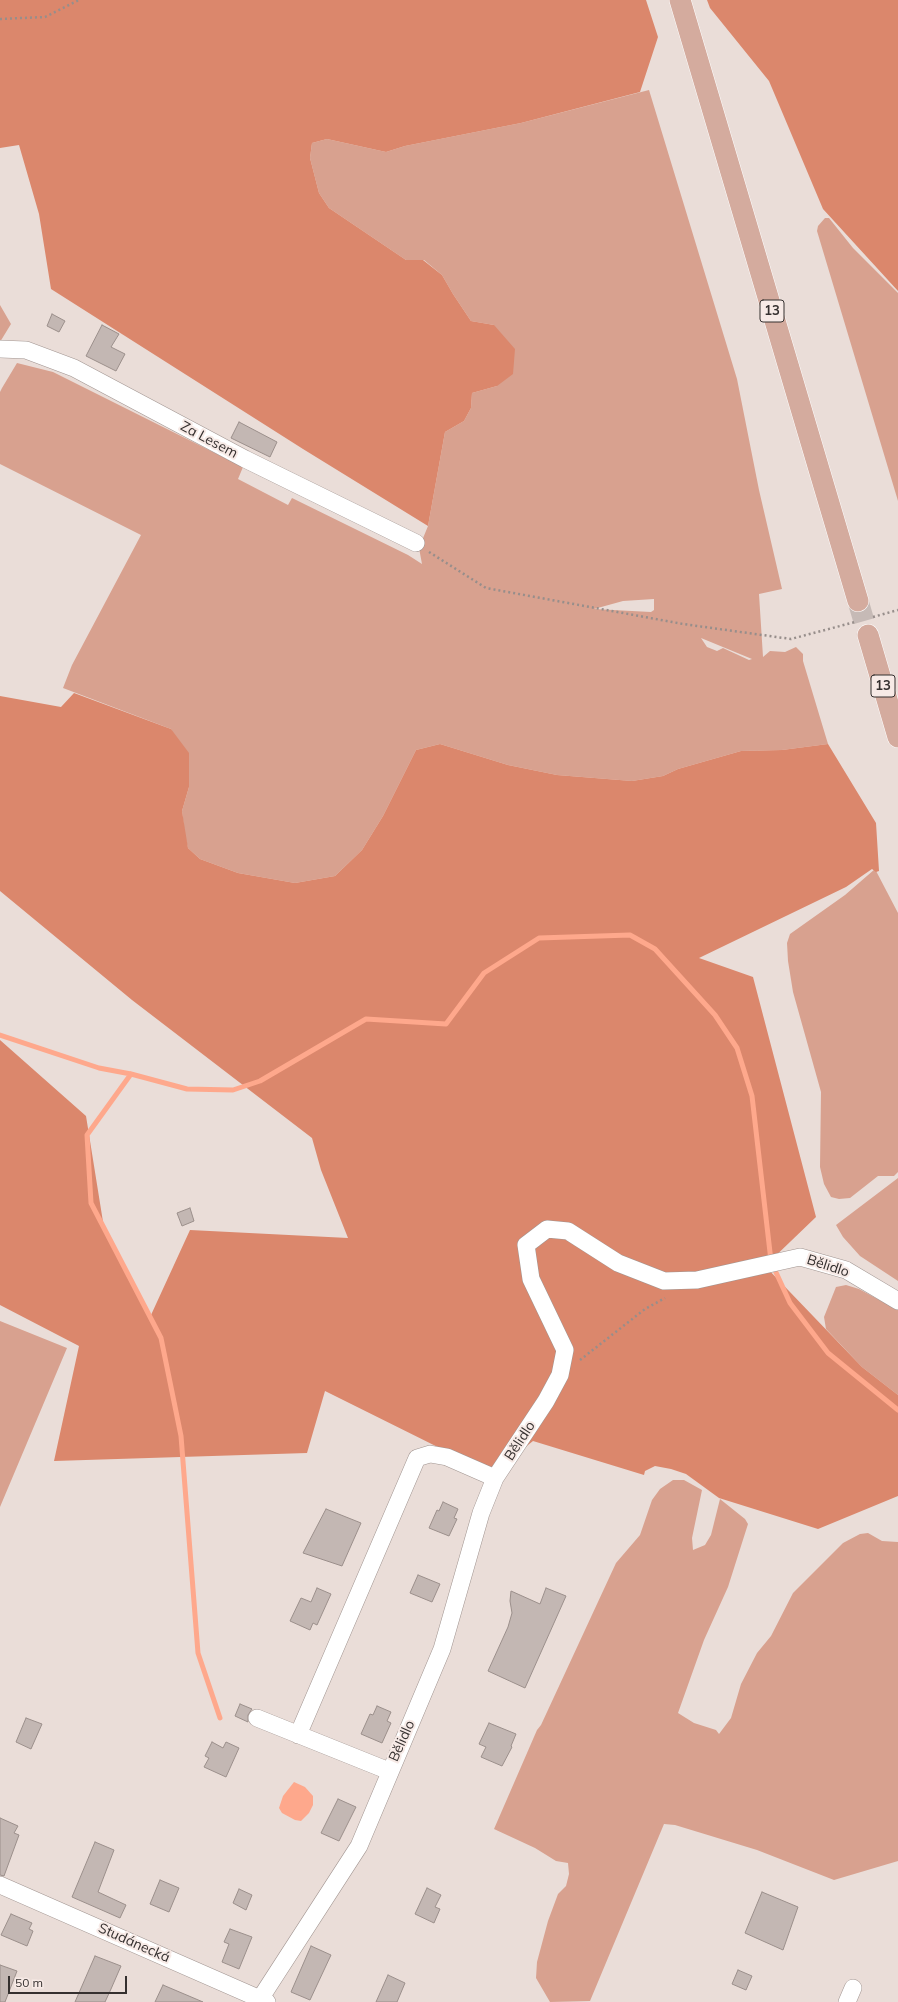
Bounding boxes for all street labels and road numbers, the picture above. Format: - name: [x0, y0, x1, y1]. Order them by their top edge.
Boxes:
- road number: 13: [760, 300, 784, 322]
- street label: Za Lesem: [178, 418, 240, 462]
- road number: 13: [871, 675, 895, 697]
- street label: Bělidlo: [805, 1251, 851, 1281]
- street label: Bělidlo: [501, 1418, 539, 1464]
- street label: Bělidlo: [385, 1718, 419, 1764]
- street label: Studánecká: [95, 1920, 173, 1966]

